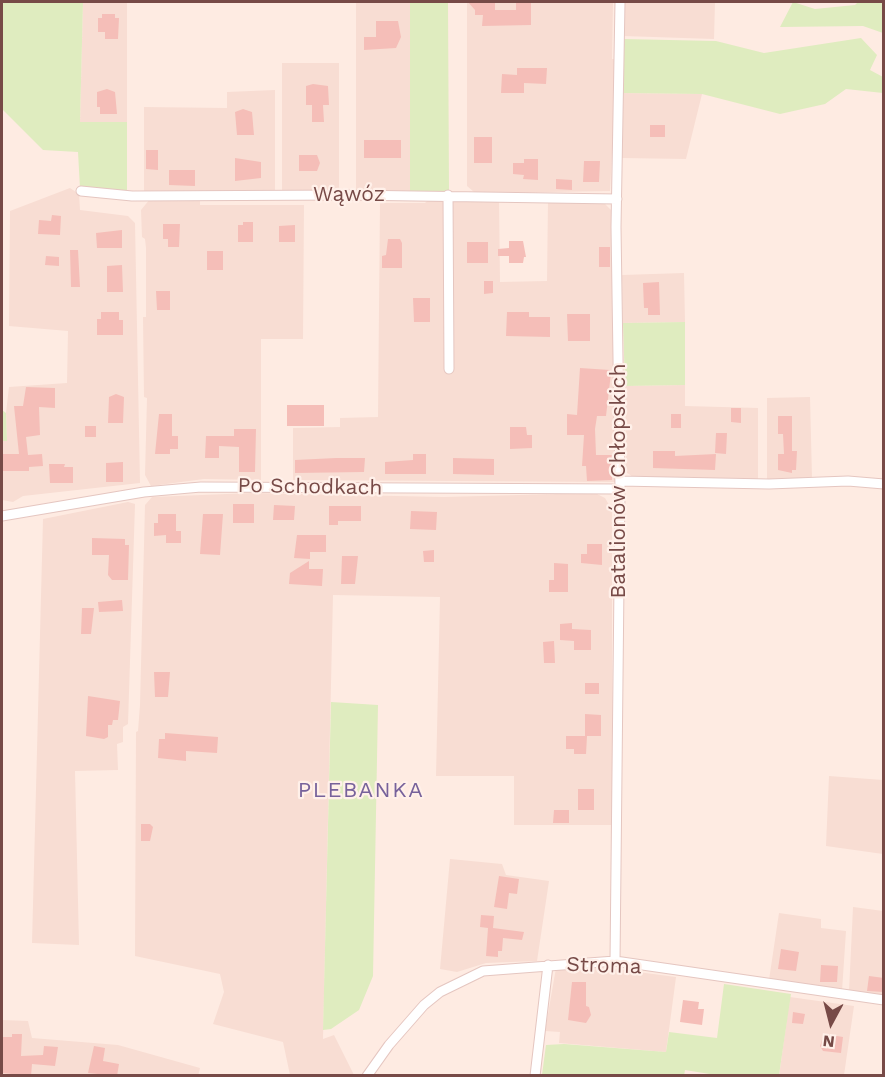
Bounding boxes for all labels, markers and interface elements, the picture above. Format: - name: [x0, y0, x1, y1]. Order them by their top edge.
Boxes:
- street label: Wąwóz: [313, 182, 385, 208]
- street label: Batalionów Chłopskich: [606, 364, 632, 598]
- street label: Po Schodkach: [237, 473, 383, 501]
- district label: PLEBANKA: [298, 778, 424, 804]
- street label: Stroma: [566, 952, 642, 980]
- north arrow: [801, 993, 861, 1053]
- text: N: [822, 1031, 836, 1052]

